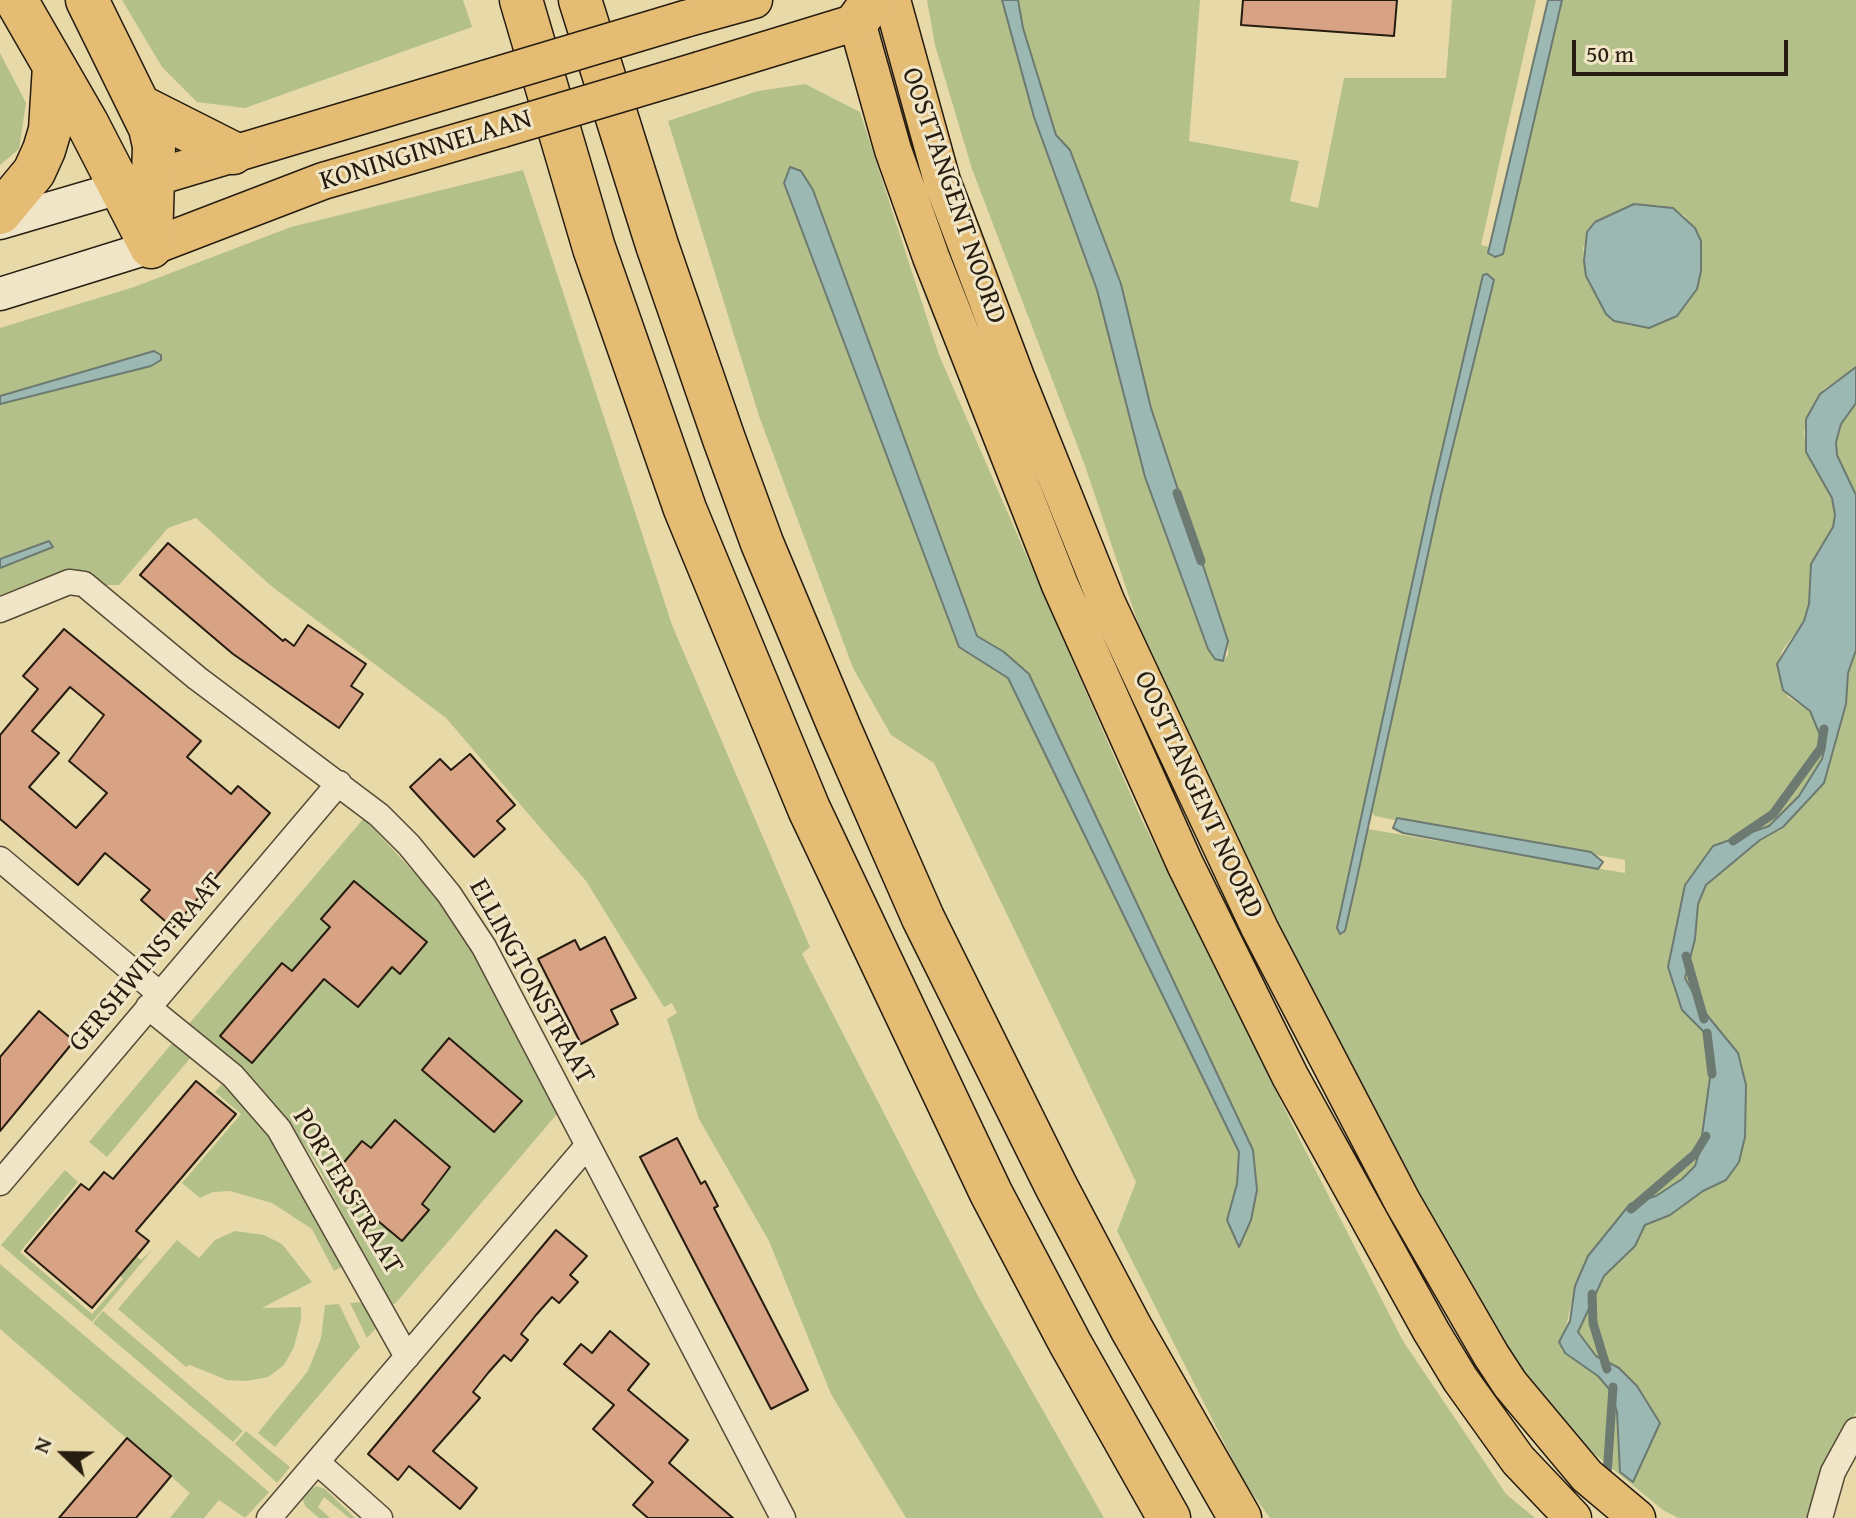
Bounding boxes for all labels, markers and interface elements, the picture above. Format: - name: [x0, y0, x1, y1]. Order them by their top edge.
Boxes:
- scale bar: [1576, 24, 1792, 74]
- text: 50 m: [1586, 36, 1634, 71]
- street label: OOSTTANGENT NOORD: [893, 63, 1013, 329]
- street label: KONINGINNELAAN: [316, 103, 536, 199]
- street label: OOSTTANGENT NOORD: [1126, 666, 1270, 924]
- street label: GERSHWINSTRAAT: [62, 867, 232, 1059]
- street label: ELLINGTONSTRAAT: [461, 873, 601, 1091]
- street label: PORTERSTRAAT: [284, 1103, 410, 1281]
- north arrow: [24, 1414, 104, 1494]
- text: N: [24, 1432, 59, 1458]

